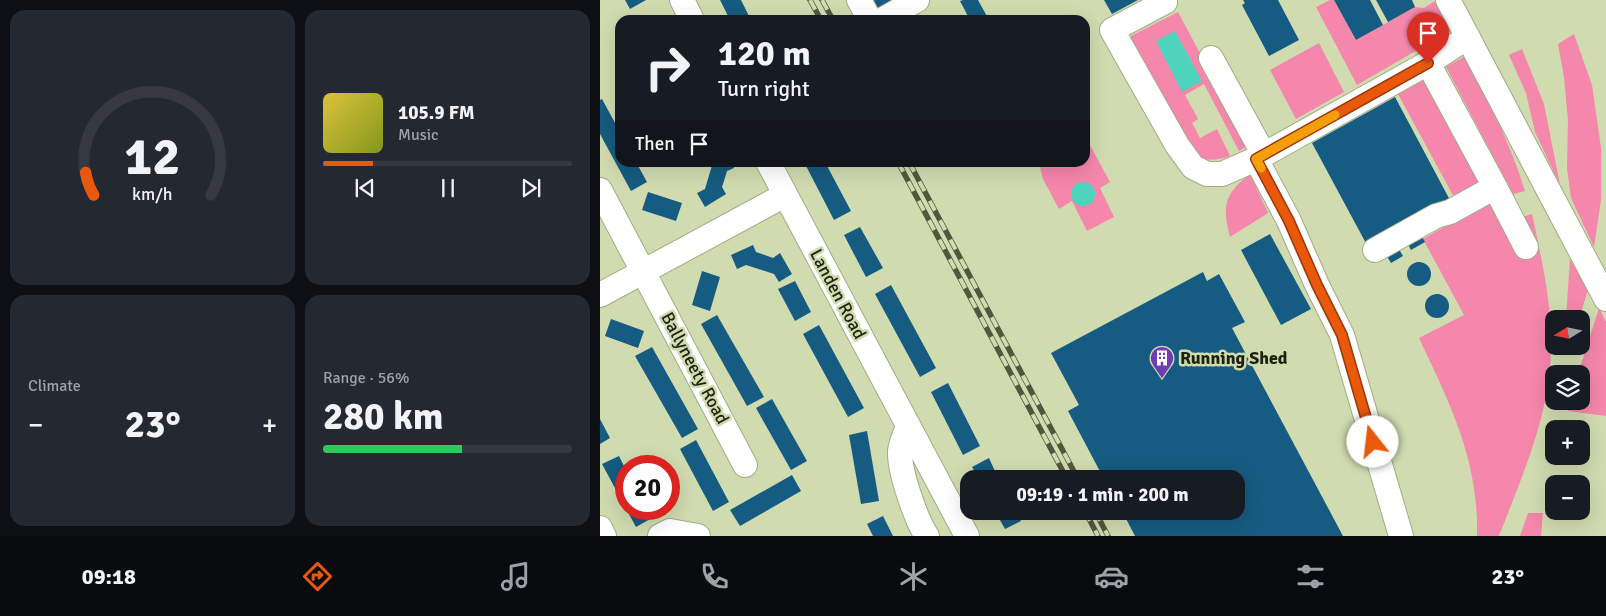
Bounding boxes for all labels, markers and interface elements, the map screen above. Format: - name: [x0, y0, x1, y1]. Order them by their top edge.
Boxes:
- pin: [1407, 12, 1449, 63]
- icon: arrive: [1414, 19, 1442, 47]
- text: 120 m: [718, 32, 811, 75]
- icon: right: [635, 35, 700, 100]
- text: Turn right: [718, 75, 810, 102]
- text: 105.9 FM: [398, 101, 475, 125]
- text: 12: [124, 125, 181, 189]
- text: Music: [398, 125, 439, 145]
- icon: arrive: [685, 130, 713, 158]
- text: Then: [635, 132, 675, 156]
- icon: previous: [351, 174, 379, 202]
- icon: pause: [434, 174, 462, 202]
- icon: next: [517, 174, 545, 202]
- text: km/h: [132, 183, 173, 205]
- street label: Landen Road: [805, 245, 871, 343]
- street label: Ballyneety Road: [656, 308, 734, 428]
- north arrow: [1545, 310, 1590, 355]
- map controls: [1545, 310, 1590, 520]
- building icon: Running Shed: [1149, 345, 1175, 379]
- place label: Running Shed: [1180, 347, 1288, 369]
- button: layers: [1545, 365, 1590, 410]
- text: Range · 56%: [323, 368, 409, 388]
- text: Climate: [28, 376, 81, 396]
- text: 280 km: [323, 393, 444, 440]
- text: 23°: [124, 401, 181, 448]
- text: −: [28, 408, 43, 442]
- text: +: [262, 408, 277, 442]
- position arrow: [1346, 415, 1398, 467]
- button: +: [1545, 420, 1590, 465]
- speed limit sign: 20: [615, 455, 680, 520]
- button: −: [1545, 475, 1590, 520]
- text: 09:19 · 1 min · 200 m: [1016, 483, 1189, 507]
- icon: directions: [300, 559, 335, 594]
- icon: music: [498, 559, 533, 594]
- icon: phone: [697, 559, 732, 594]
- icon: climate: [896, 559, 931, 594]
- icon: car: [1094, 559, 1129, 594]
- icon: filters: [1293, 559, 1328, 594]
- text: 09:18: [82, 563, 136, 590]
- text: 23°: [1492, 563, 1524, 590]

